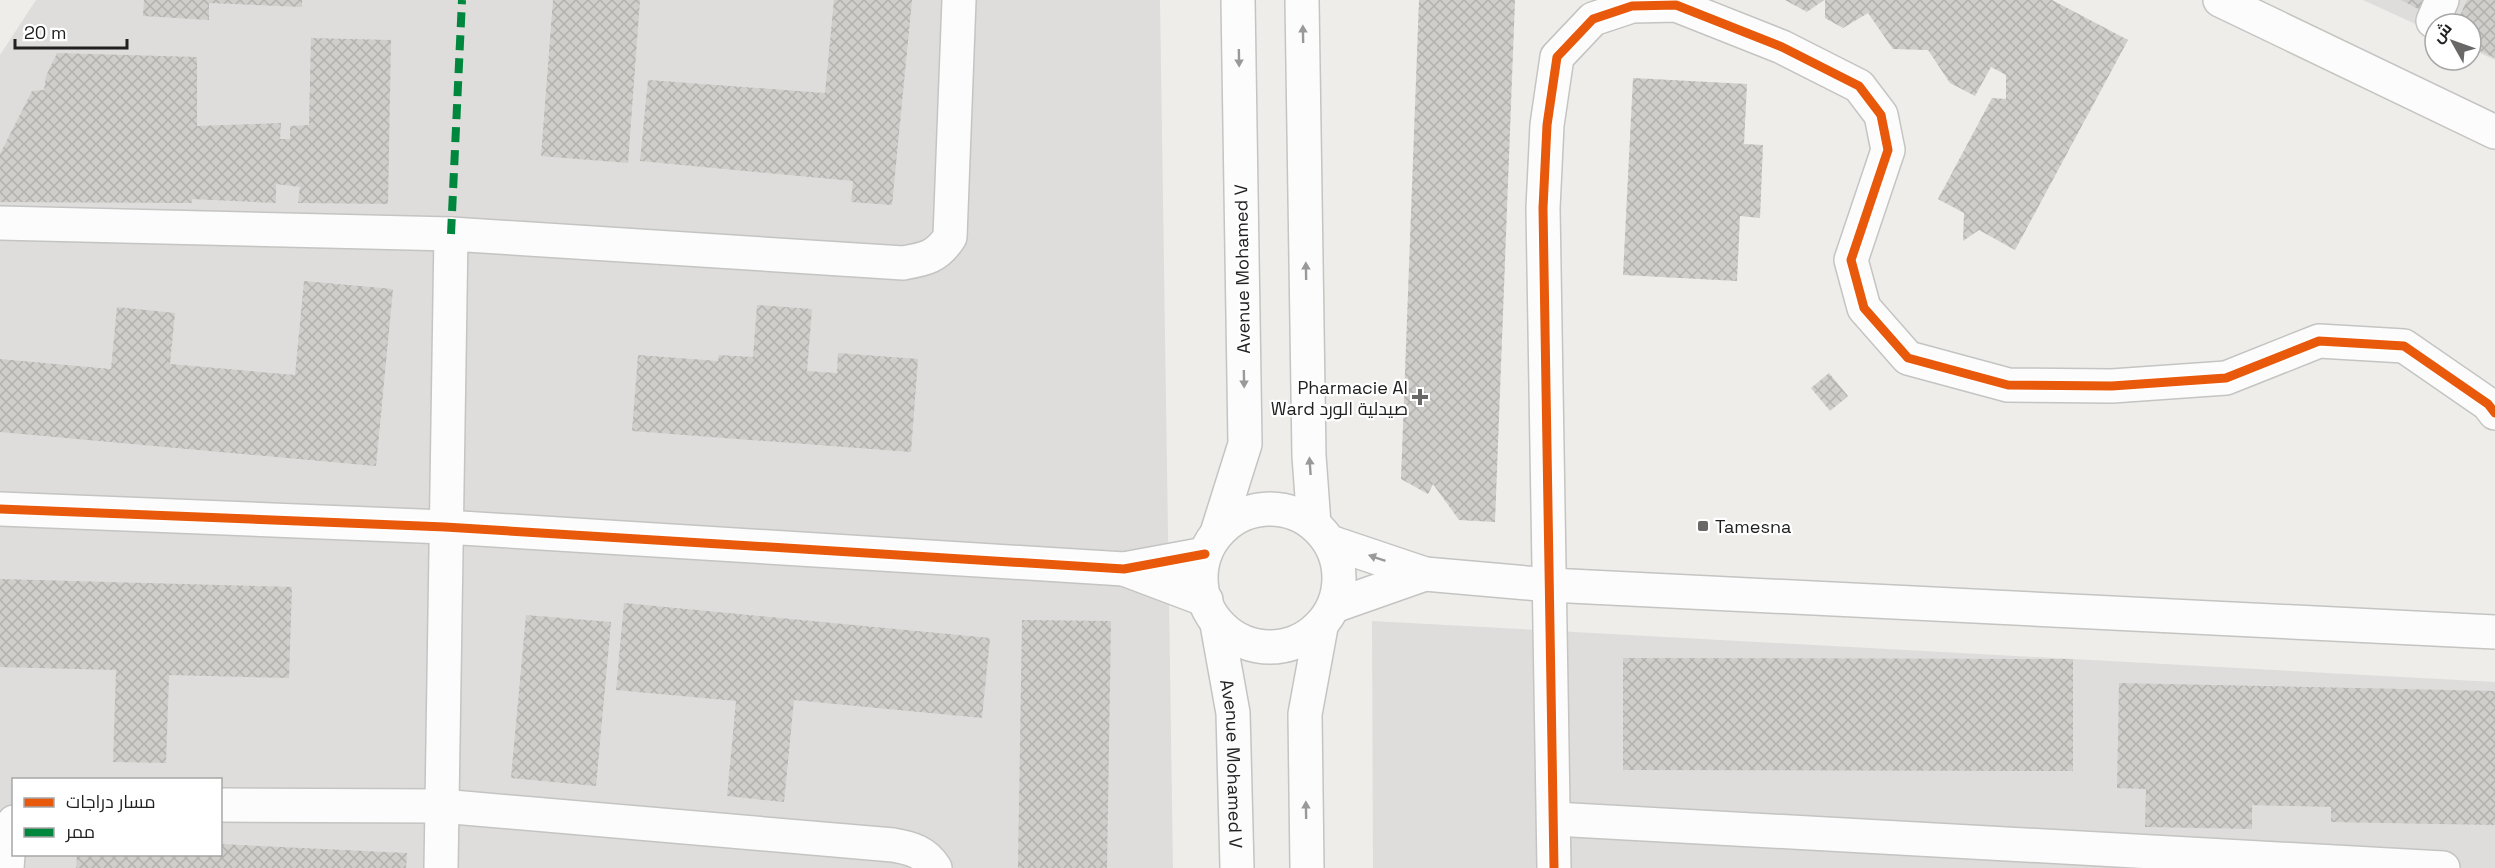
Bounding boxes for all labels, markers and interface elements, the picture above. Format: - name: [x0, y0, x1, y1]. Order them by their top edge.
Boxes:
- scale bar: [15, 12, 128, 50]
- north arrow: [2423, 12, 2483, 72]
- text: ش: [2427, 18, 2457, 47]
- text: 20 m: [24, 21, 67, 44]
- one-way arrow: [1298, 24, 1307, 43]
- one-way arrow: [1234, 49, 1244, 68]
- street label: Avenue Mohamed V: [1229, 184, 1255, 354]
- one-way arrow: [1302, 261, 1311, 280]
- one-way arrow: [1239, 370, 1249, 389]
- place label: Pharmacie Al Ward صيدلية الورد: [1271, 376, 1408, 420]
- marker: Pharmacie Al Ward صيدلية الورد: [1413, 390, 1427, 404]
- one-way arrow: [1305, 456, 1315, 475]
- place label: Tamesna: [1715, 515, 1791, 538]
- marker: Tamesna: [1696, 519, 1710, 533]
- one-way arrow: [1368, 553, 1386, 562]
- street label: Avenue Mohamed V: [1216, 677, 1248, 849]
- legend: [12, 778, 222, 856]
- text: مسار دراجات: [66, 790, 156, 813]
- one-way arrow: [1301, 800, 1311, 819]
- text: ممر: [65, 820, 95, 843]

